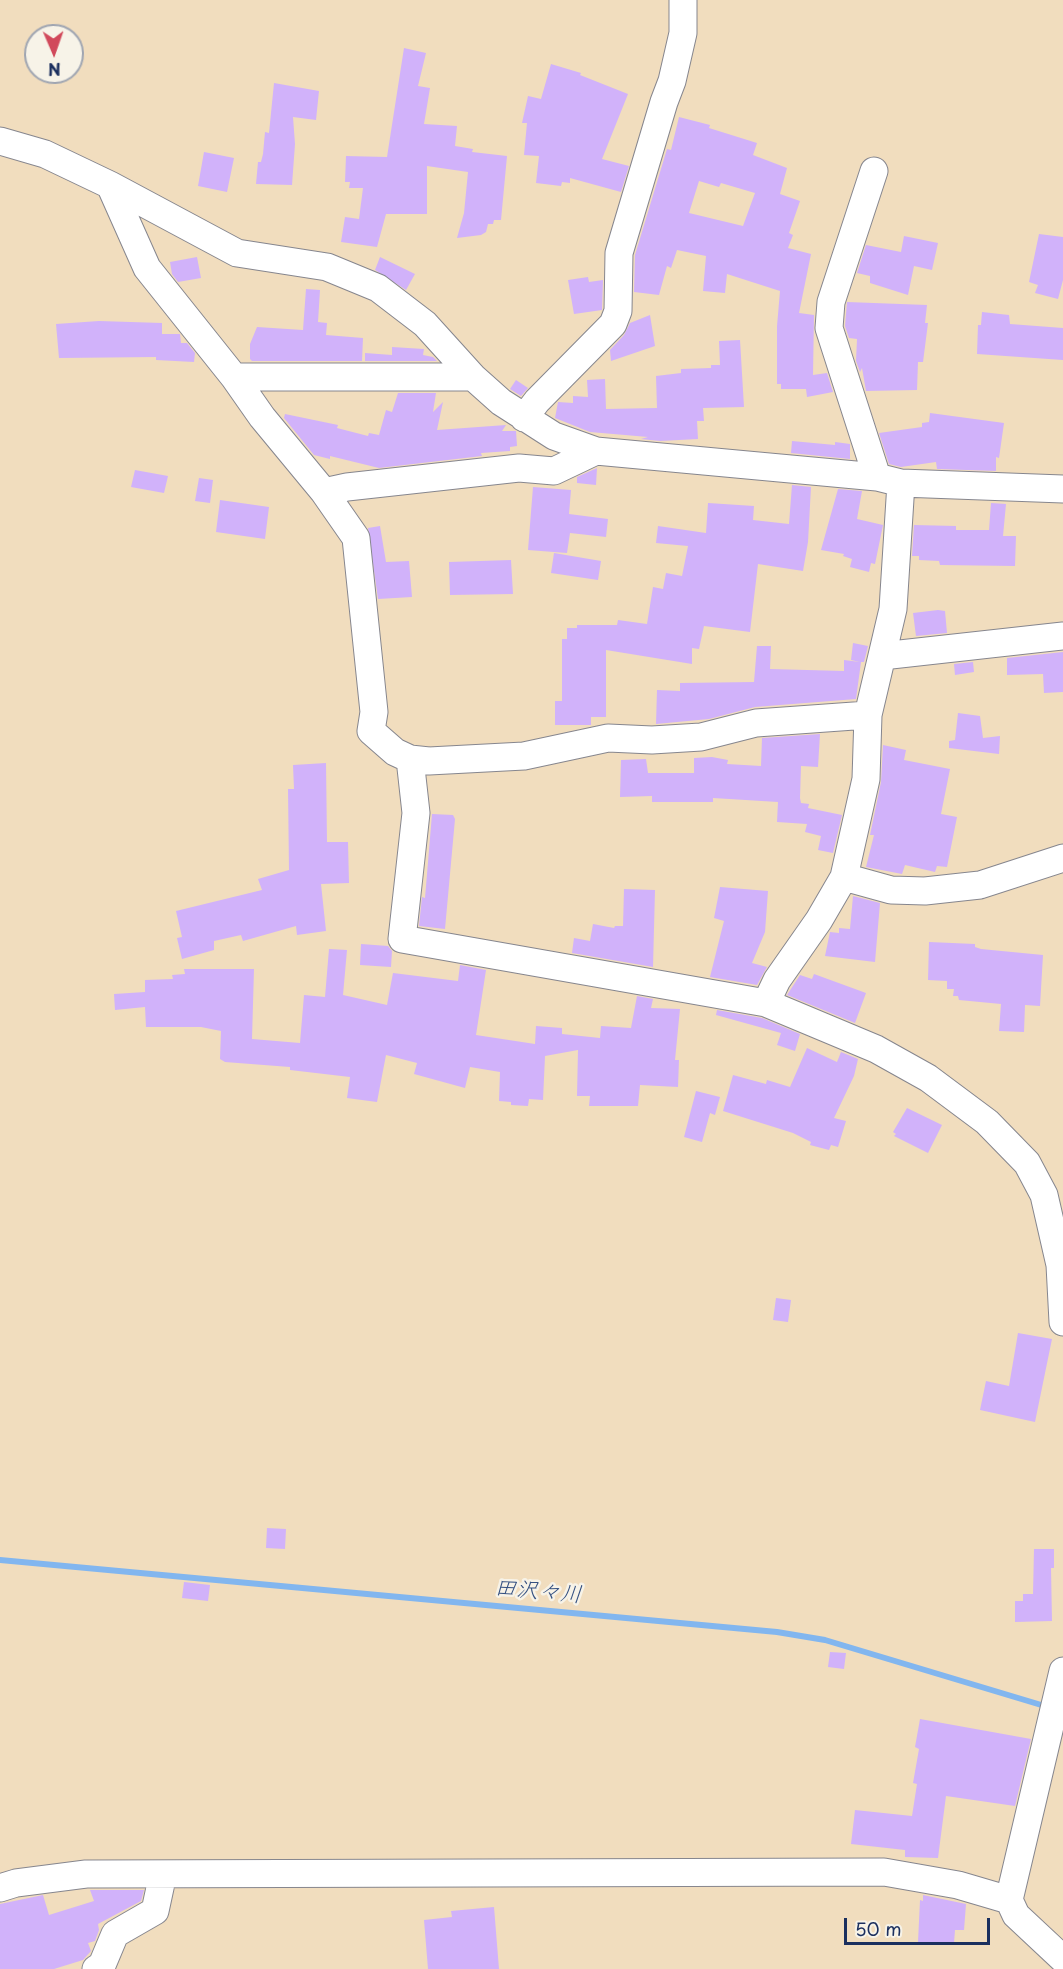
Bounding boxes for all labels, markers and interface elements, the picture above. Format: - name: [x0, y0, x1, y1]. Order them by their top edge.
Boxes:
- north arrow: [24, 24, 84, 84]
- text: N: [48, 58, 61, 82]
- water label: 田沢々川: [493, 1575, 583, 1609]
- scale bar: [847, 1906, 992, 1944]
- text: 50 m: [855, 1915, 902, 1942]

